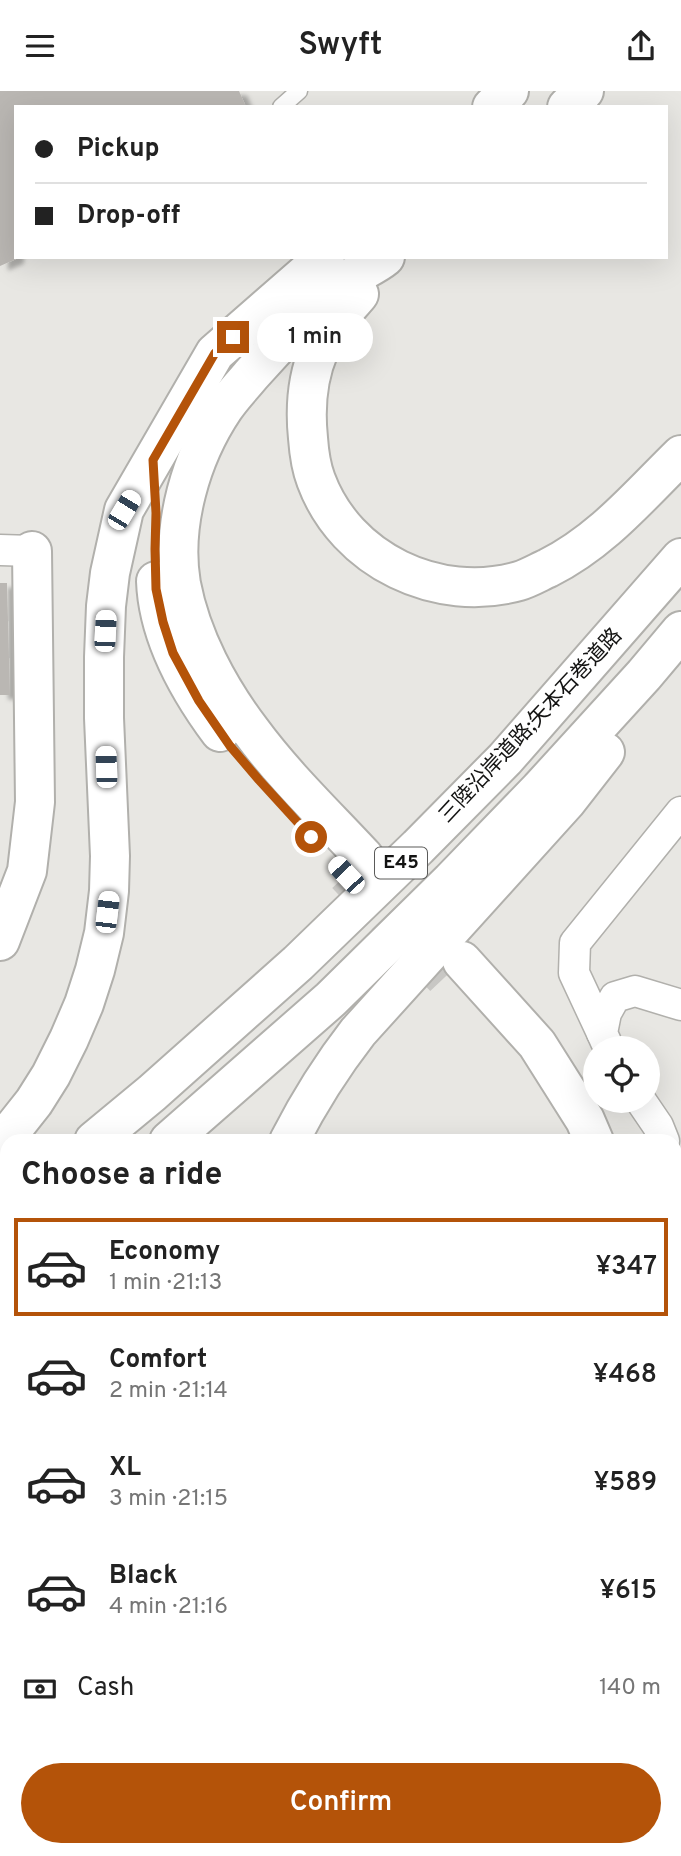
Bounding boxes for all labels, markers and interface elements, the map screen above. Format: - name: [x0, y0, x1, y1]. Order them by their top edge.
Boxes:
- text: Swyft: [299, 26, 382, 66]
- icon: menu: [21, 27, 59, 65]
- icon: share: [622, 27, 660, 65]
- text: Pickup: [77, 133, 160, 166]
- text: Drop-off: [77, 200, 180, 233]
- callout: 1 min: [258, 313, 373, 361]
- route end: [217, 321, 249, 353]
- text: 1 min: [288, 323, 342, 352]
- car: [105, 487, 144, 533]
- car: [94, 609, 117, 653]
- street label: 三陸沿岸道路;矢本石巻道路: [434, 623, 628, 829]
- car: [95, 746, 118, 788]
- route start: [295, 821, 327, 853]
- road number: E45: [375, 848, 427, 879]
- car: [324, 852, 369, 898]
- car: [95, 890, 120, 934]
- map controls: [583, 1036, 660, 1113]
- button: locate: [583, 1036, 660, 1113]
- text: Choose a ride: [21, 1156, 222, 1196]
- icon: car: [25, 1236, 88, 1299]
- text: Economy: [109, 1236, 220, 1269]
- text: ¥347: [596, 1251, 657, 1284]
- text: 1 min · 21:13: [109, 1269, 222, 1298]
- icon: car: [25, 1344, 88, 1407]
- text: Comfort: [109, 1344, 207, 1377]
- text: ¥468: [593, 1359, 657, 1392]
- text: 2 min · 21:14: [109, 1377, 228, 1406]
- icon: car: [25, 1452, 88, 1515]
- text: XL: [109, 1452, 141, 1485]
- text: ¥589: [594, 1467, 657, 1500]
- text: 3 min · 21:15: [109, 1485, 228, 1514]
- icon: car: [25, 1560, 88, 1623]
- text: Black: [109, 1560, 178, 1593]
- text: ¥615: [600, 1575, 657, 1608]
- text: 4 min · 21:16: [109, 1593, 228, 1622]
- icon: cash: [21, 1670, 59, 1708]
- text: Cash: [77, 1672, 134, 1705]
- text: 140 m: [599, 1674, 661, 1703]
- button: Confirm: [21, 1763, 661, 1843]

